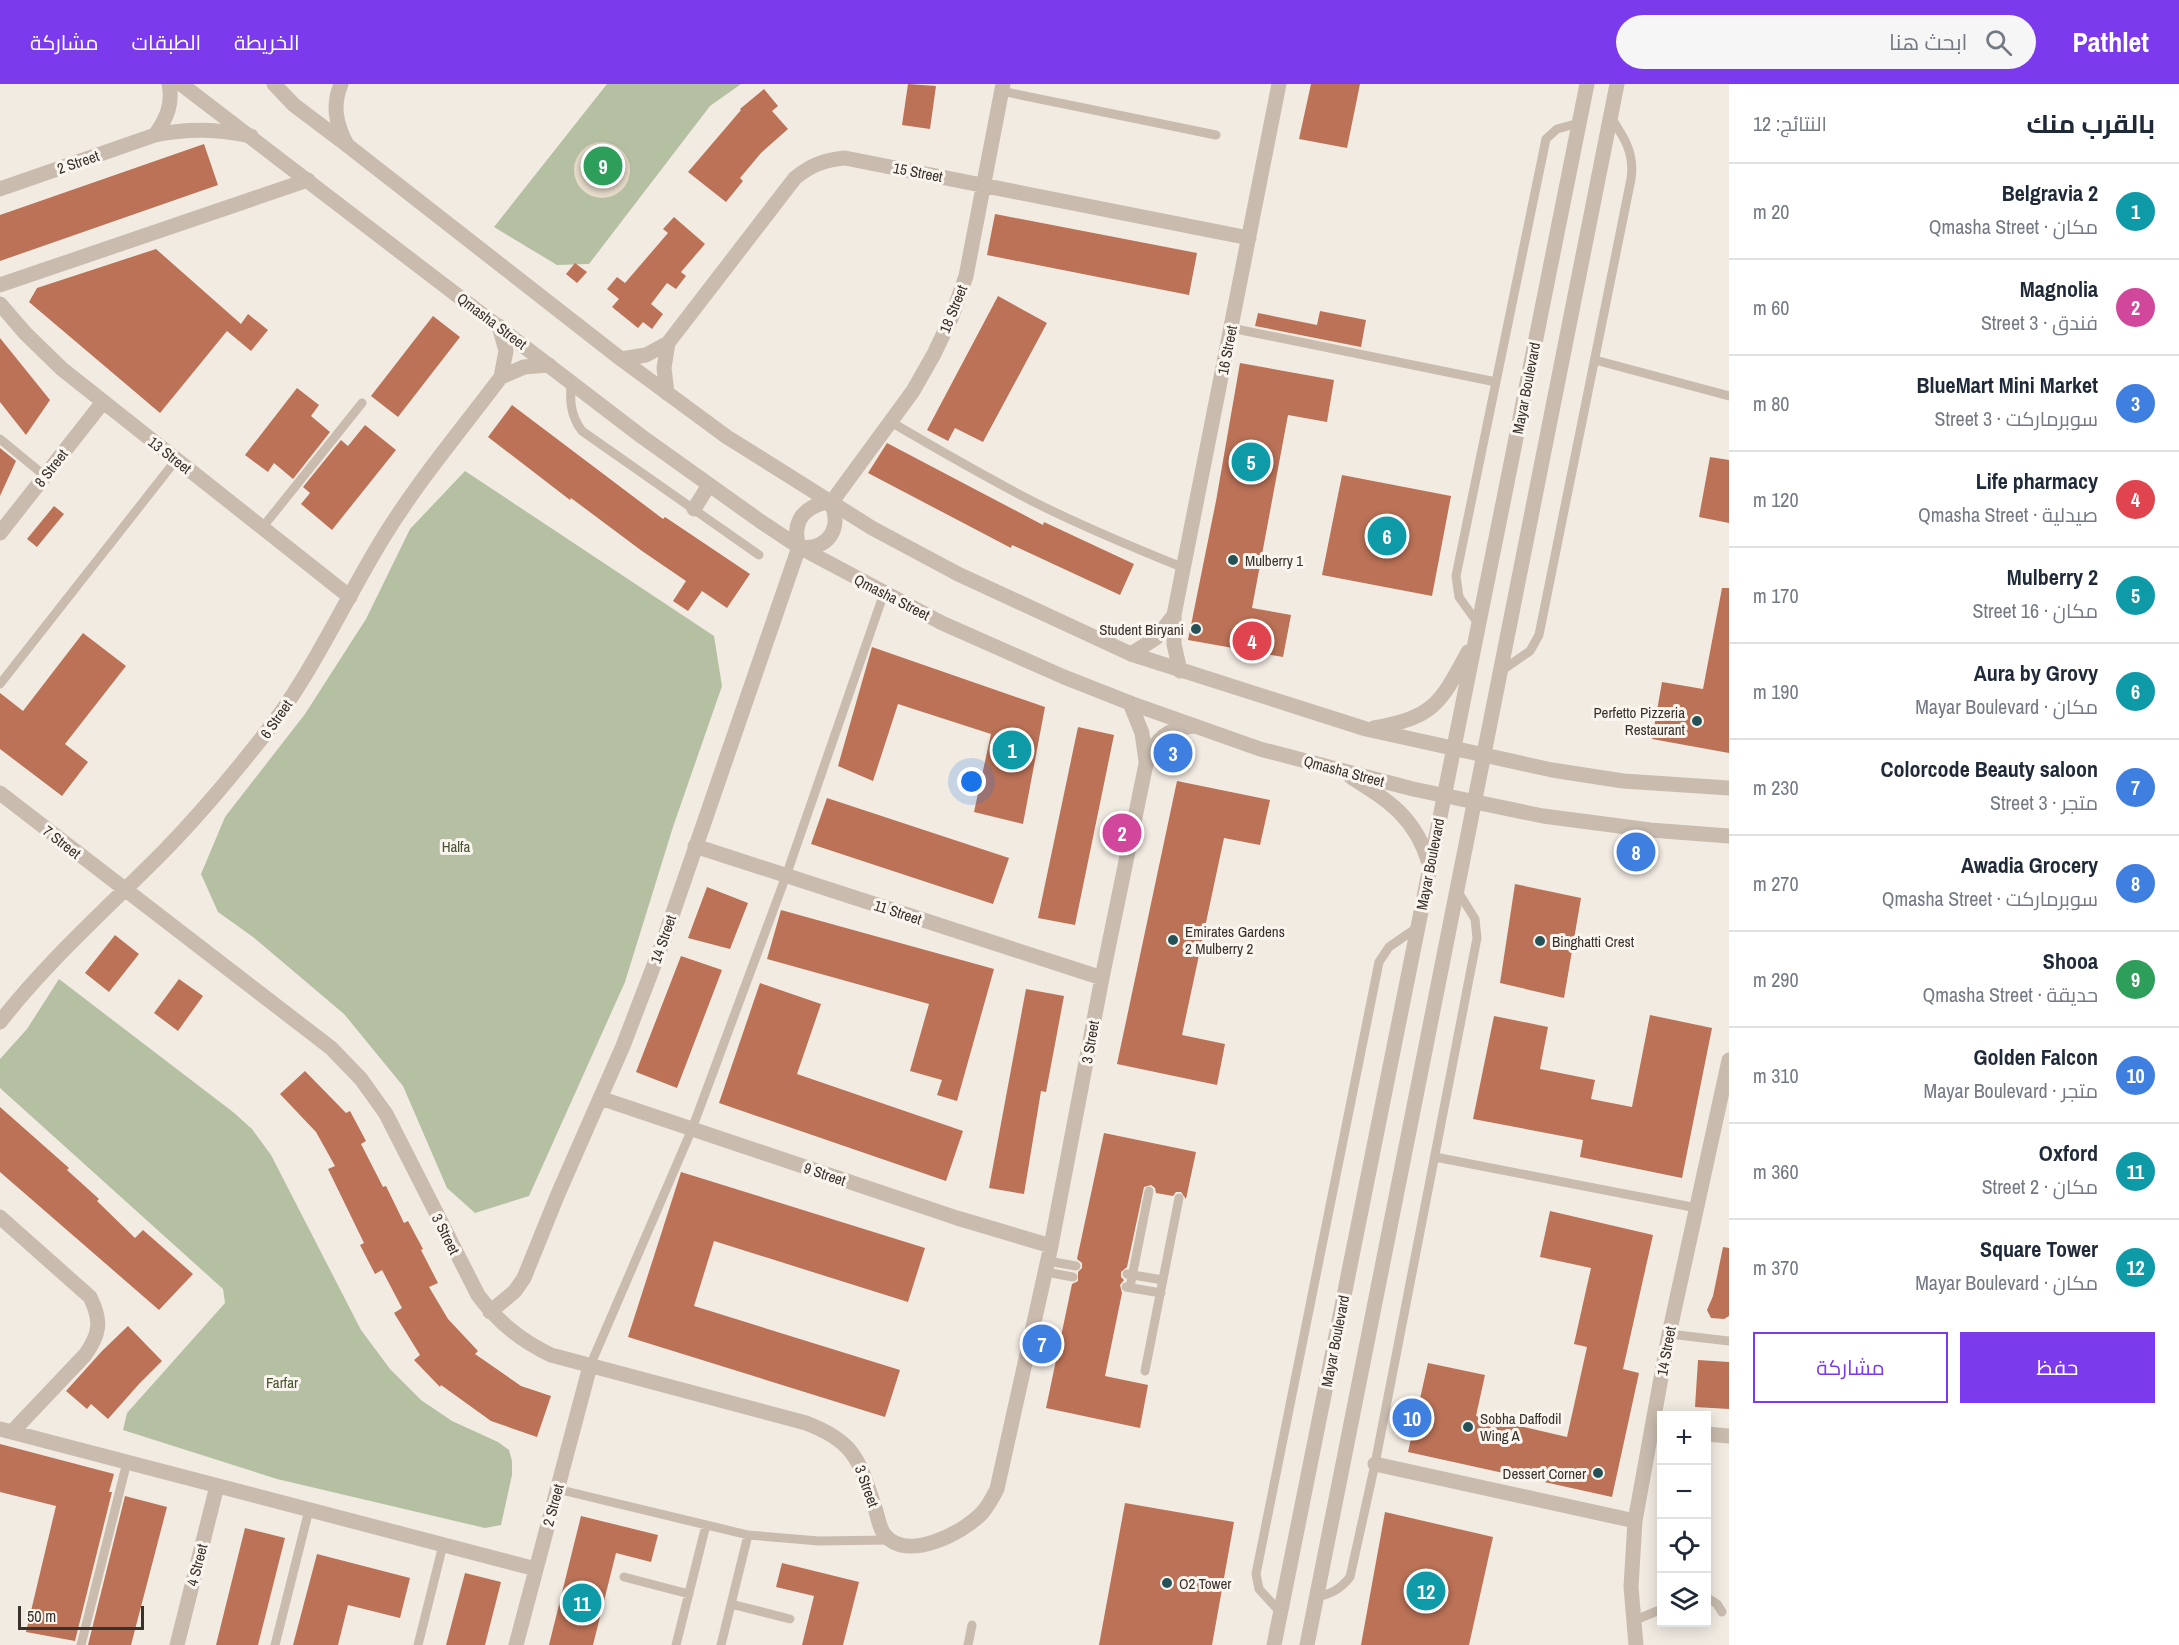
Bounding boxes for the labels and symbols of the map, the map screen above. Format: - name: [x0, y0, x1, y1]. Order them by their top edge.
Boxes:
- pin: 9: [584, 144, 622, 188]
- street label: 2 Street: [54, 145, 102, 179]
- street label: 15 Street: [891, 157, 945, 187]
- street label: 18 Street: [934, 281, 972, 336]
- street label: Qmasha Street: [453, 288, 532, 355]
- street label: 16 Street: [1212, 323, 1242, 377]
- street label: Mayar Boulevard: [1507, 340, 1545, 436]
- street label: 13 Street: [144, 431, 197, 479]
- pin: 5: [1232, 440, 1270, 484]
- street label: 8 Street: [29, 444, 73, 491]
- pin: 6: [1368, 514, 1406, 558]
- place label: Mulberry 1: [1245, 550, 1303, 571]
- marker: Mulberry 1: [1226, 553, 1240, 567]
- street label: Qmasha Street: [850, 569, 934, 625]
- pin: 4: [1232, 618, 1272, 664]
- place label: Student Biryani: [1099, 619, 1184, 640]
- marker: Student Biryani: [1189, 622, 1203, 636]
- street label: 6 Street: [255, 695, 297, 743]
- place label: Perfetto Pizzeria Restaurant: [1593, 702, 1686, 740]
- marker: Perfetto Pizzeria Restaurant: [1690, 714, 1704, 728]
- pin: 1: [992, 728, 1032, 772]
- pin: 3: [1154, 730, 1192, 776]
- street label: Qmasha Street: [1301, 750, 1387, 792]
- your location: [957, 767, 986, 796]
- pin: 2: [1102, 810, 1142, 855]
- street label: Mayar Boulevard: [1411, 816, 1449, 912]
- street label: 7 Street: [39, 820, 86, 864]
- pin: 8: [1616, 830, 1656, 874]
- park label: Halfa: [442, 836, 471, 857]
- street label: 11 Street: [871, 894, 925, 930]
- street label: 14 Street: [645, 911, 681, 966]
- place label: Emirates Gardens 2 Mulberry 2: [1185, 921, 1285, 959]
- place label: Binghatti Crest: [1552, 931, 1635, 952]
- marker: Emirates Gardens 2 Mulberry 2: [1166, 933, 1180, 947]
- marker: Binghatti Crest: [1533, 934, 1547, 948]
- street label: 3 Street: [1076, 1018, 1104, 1065]
- street label: 9 Street: [801, 1157, 849, 1191]
- street label: 3 Street: [427, 1210, 465, 1258]
- street label: Mayar Boulevard: [1316, 1293, 1354, 1389]
- pin: 7: [1022, 1322, 1062, 1366]
- street label: 14 Street: [1651, 1324, 1681, 1377]
- park label: Farfar: [266, 1372, 298, 1393]
- pin: 10: [1392, 1396, 1432, 1440]
- place label: Sobha Daffodil Wing A: [1480, 1408, 1561, 1446]
- marker: Sobha Daffodil Wing A: [1461, 1420, 1475, 1434]
- street label: 3 Street: [850, 1462, 884, 1510]
- place label: Dessert Corner: [1503, 1463, 1586, 1484]
- marker: Dessert Corner: [1591, 1466, 1605, 1480]
- street label: 2 Street: [537, 1481, 569, 1529]
- street label: 4 Street: [182, 1541, 213, 1588]
- pin: 12: [1406, 1568, 1446, 1614]
- place label: O2 Tower: [1179, 1573, 1231, 1594]
- marker: O2 Tower: [1160, 1576, 1174, 1590]
- pin: 11: [562, 1580, 602, 1625]
- scale bar: [18, 1603, 144, 1630]

